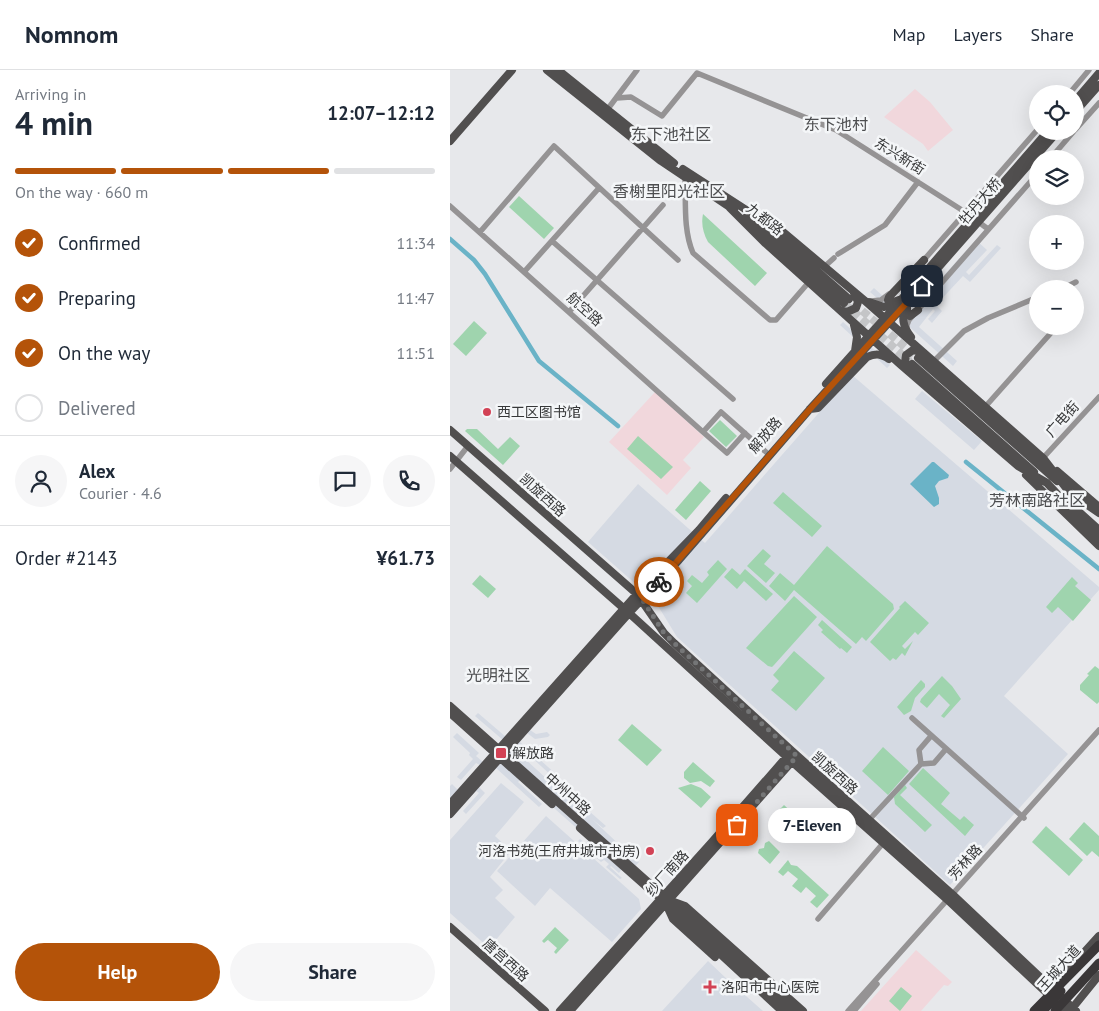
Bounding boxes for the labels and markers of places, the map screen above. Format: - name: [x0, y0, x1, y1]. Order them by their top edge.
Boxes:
- pin: [901, 265, 943, 307]
- place label: 西工区图书馆: [497, 403, 581, 421]
- marker: 西工区图书馆: [481, 406, 493, 418]
- place label: 解放路: [512, 744, 554, 762]
- marker: 解放路: [494, 746, 508, 760]
- pin: [716, 804, 758, 846]
- callout: 7-Eleven: [767, 808, 854, 842]
- place label: 河洛书苑(王府井城市书房): [478, 842, 640, 860]
- marker: 河洛书苑(王府井城市书房): [644, 845, 656, 857]
- place label: 洛阳市中心医院: [721, 978, 819, 996]
- marker: 洛阳市中心医院: [703, 980, 717, 994]

